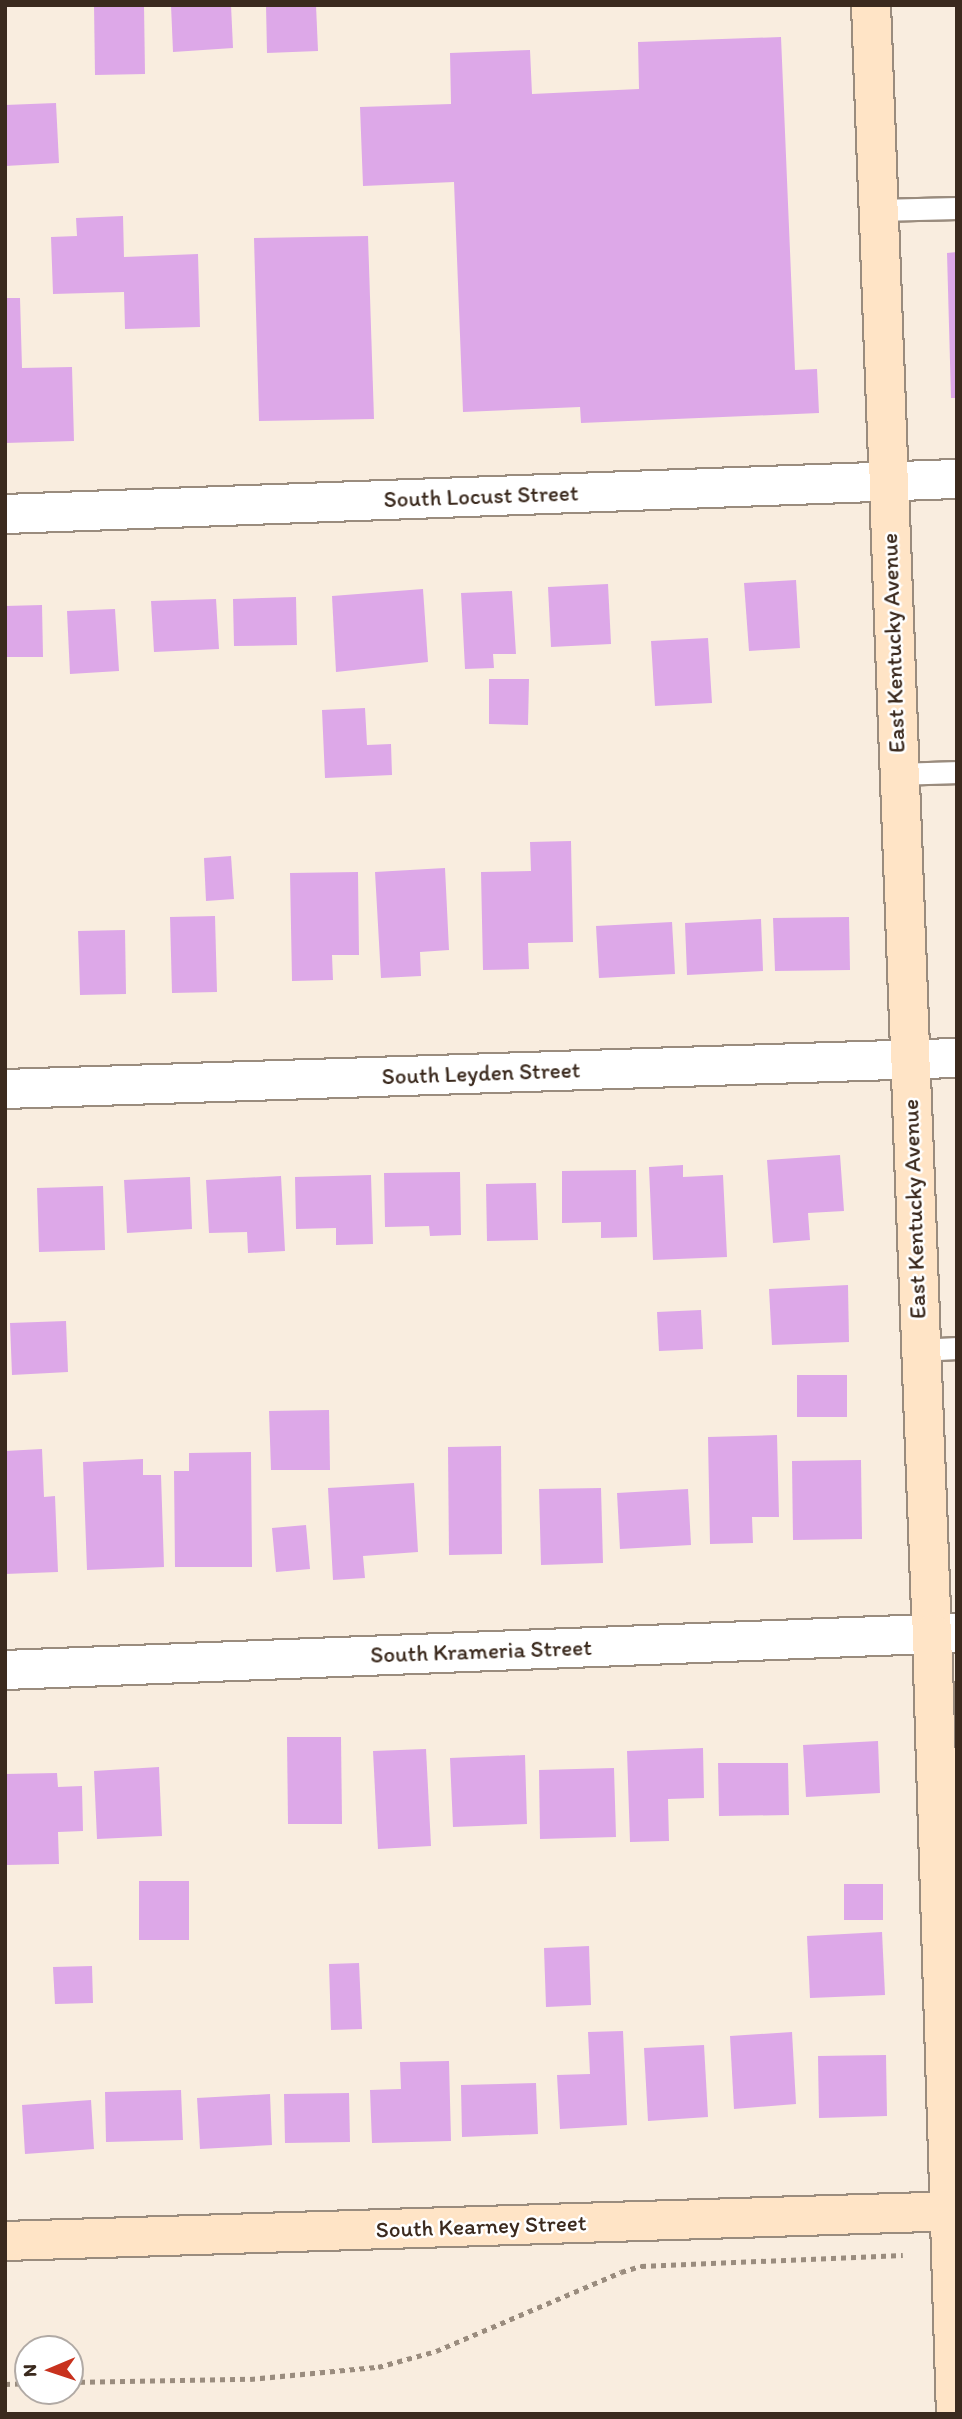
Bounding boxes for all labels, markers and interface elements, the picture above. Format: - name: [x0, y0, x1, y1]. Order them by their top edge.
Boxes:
- street label: South Locust Street: [383, 479, 579, 513]
- street label: East Kentucky Avenue: [875, 533, 911, 753]
- street label: South Leyden Street: [381, 1056, 581, 1090]
- street label: East Kentucky Avenue: [896, 1099, 932, 1319]
- street label: South Krameria Street: [370, 1633, 592, 1669]
- street label: South Kearney Street: [376, 2209, 586, 2243]
- north arrow: [14, 2335, 84, 2405]
- text: N: [18, 2364, 41, 2377]

